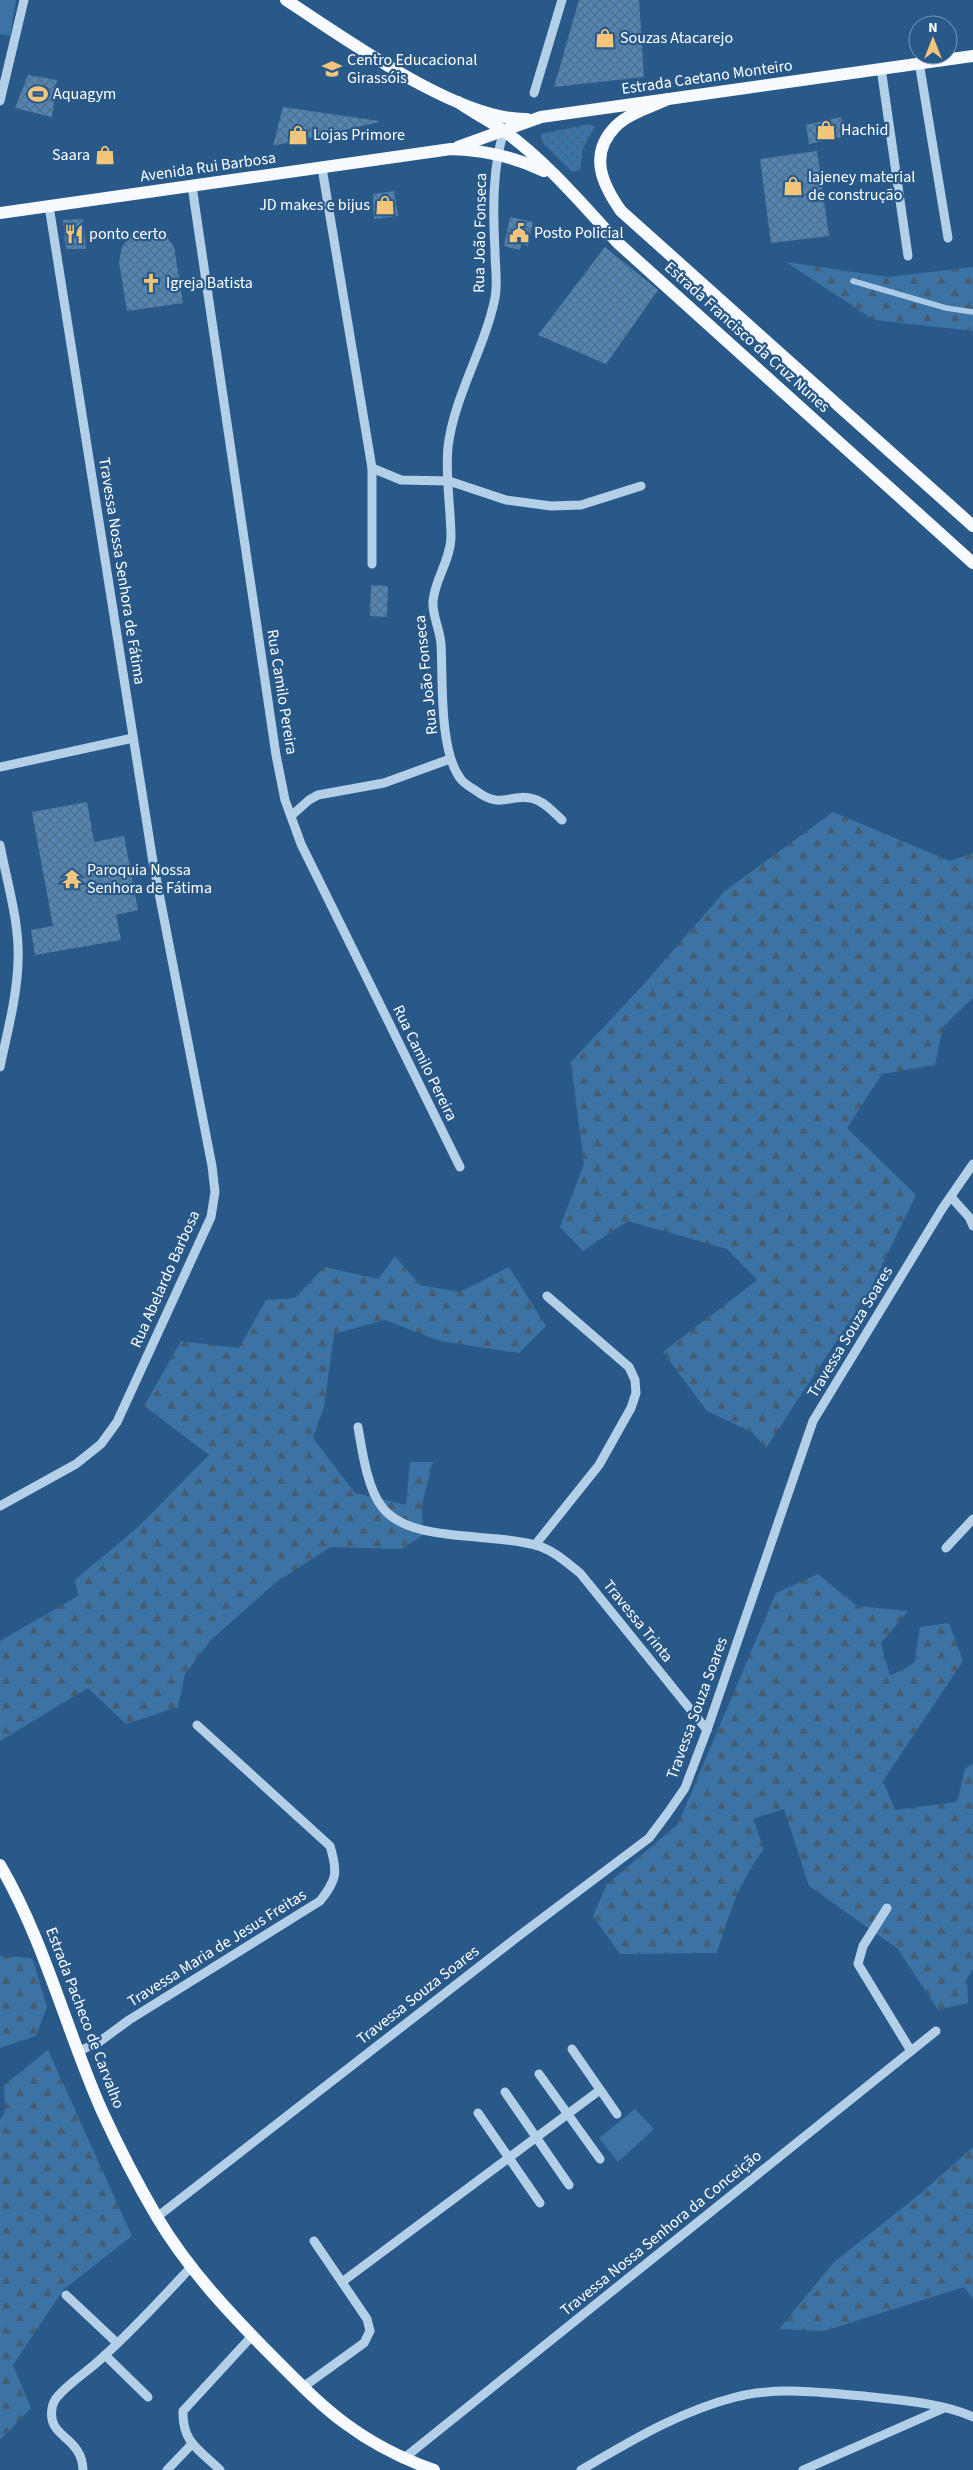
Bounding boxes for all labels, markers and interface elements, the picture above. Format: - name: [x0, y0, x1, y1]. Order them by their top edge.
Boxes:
- north arrow: [908, 15, 958, 65]
- text: N: [928, 18, 938, 38]
- shop icon: Souzas Atacarejo: [594, 27, 616, 49]
- place label: Souzas Atacarejo: [620, 27, 733, 49]
- place label: Centro Educacional Girassóis: [347, 49, 477, 89]
- street label: Estrada Caetano Monteiro: [620, 54, 794, 100]
- school or university icon: Centro Educacional Girassóis: [321, 58, 343, 80]
- sports icon: Aquagym: [27, 83, 49, 105]
- place label: Aquagym: [53, 83, 116, 105]
- shop icon: Hachid: [815, 119, 837, 141]
- place label: Hachid: [841, 119, 888, 141]
- shop icon: Lojas Primore: [287, 124, 309, 146]
- place label: Lojas Primore: [313, 124, 405, 146]
- place label: Saara: [52, 144, 90, 166]
- shop icon: Saara: [94, 144, 116, 166]
- street label: Avenida Rui Barbosa: [139, 147, 277, 187]
- place label: lajeney material de construção: [808, 166, 915, 206]
- street label: Rua João Fonseca: [468, 173, 492, 293]
- shop icon: lajeney material de construção: [782, 175, 804, 197]
- place label: JD makes e bijus: [259, 194, 370, 216]
- shop icon: JD makes e bijus: [374, 194, 396, 216]
- public building icon: Posto Policial: [508, 222, 530, 244]
- place label: Posto Policial: [534, 222, 624, 244]
- restaurant icon: ponto certo: [63, 223, 85, 245]
- place label: ponto certo: [89, 223, 167, 245]
- street label: Estrada Francisco da Cruz Nunes: [659, 257, 835, 418]
- church icon: Igreja Batista: [140, 272, 162, 294]
- place label: Igreja Batista: [166, 272, 253, 294]
- street label: Travessa Nossa Senhora de Fátima: [93, 456, 151, 686]
- street label: Rua João Fonseca: [409, 614, 443, 736]
- street label: Rua Camilo Pereira: [261, 628, 303, 756]
- place label: Paroquia Nossa Senhora de Fátima: [87, 859, 212, 899]
- temple icon: Paroquia Nossa Senhora de Fátima: [61, 868, 83, 890]
- street label: Rua Camilo Pereira: [387, 1001, 463, 1125]
- street label: Rua Abelardo Barbosa: [125, 1207, 205, 1351]
- street label: Travessa Souza Soares: [802, 1262, 898, 1402]
- street label: Travessa Trinta: [598, 1575, 678, 1667]
- street label: Travessa Souza Soares: [661, 1634, 733, 1782]
- street label: Travessa Maria de Jesus Freitas: [123, 1884, 311, 2012]
- street label: Estrada Pacheco de Carvalho: [40, 1924, 130, 2112]
- street label: Travessa Souza Soares: [352, 1940, 484, 2050]
- street label: Travessa Nossa Senhora da Conceição: [556, 2145, 766, 2321]

